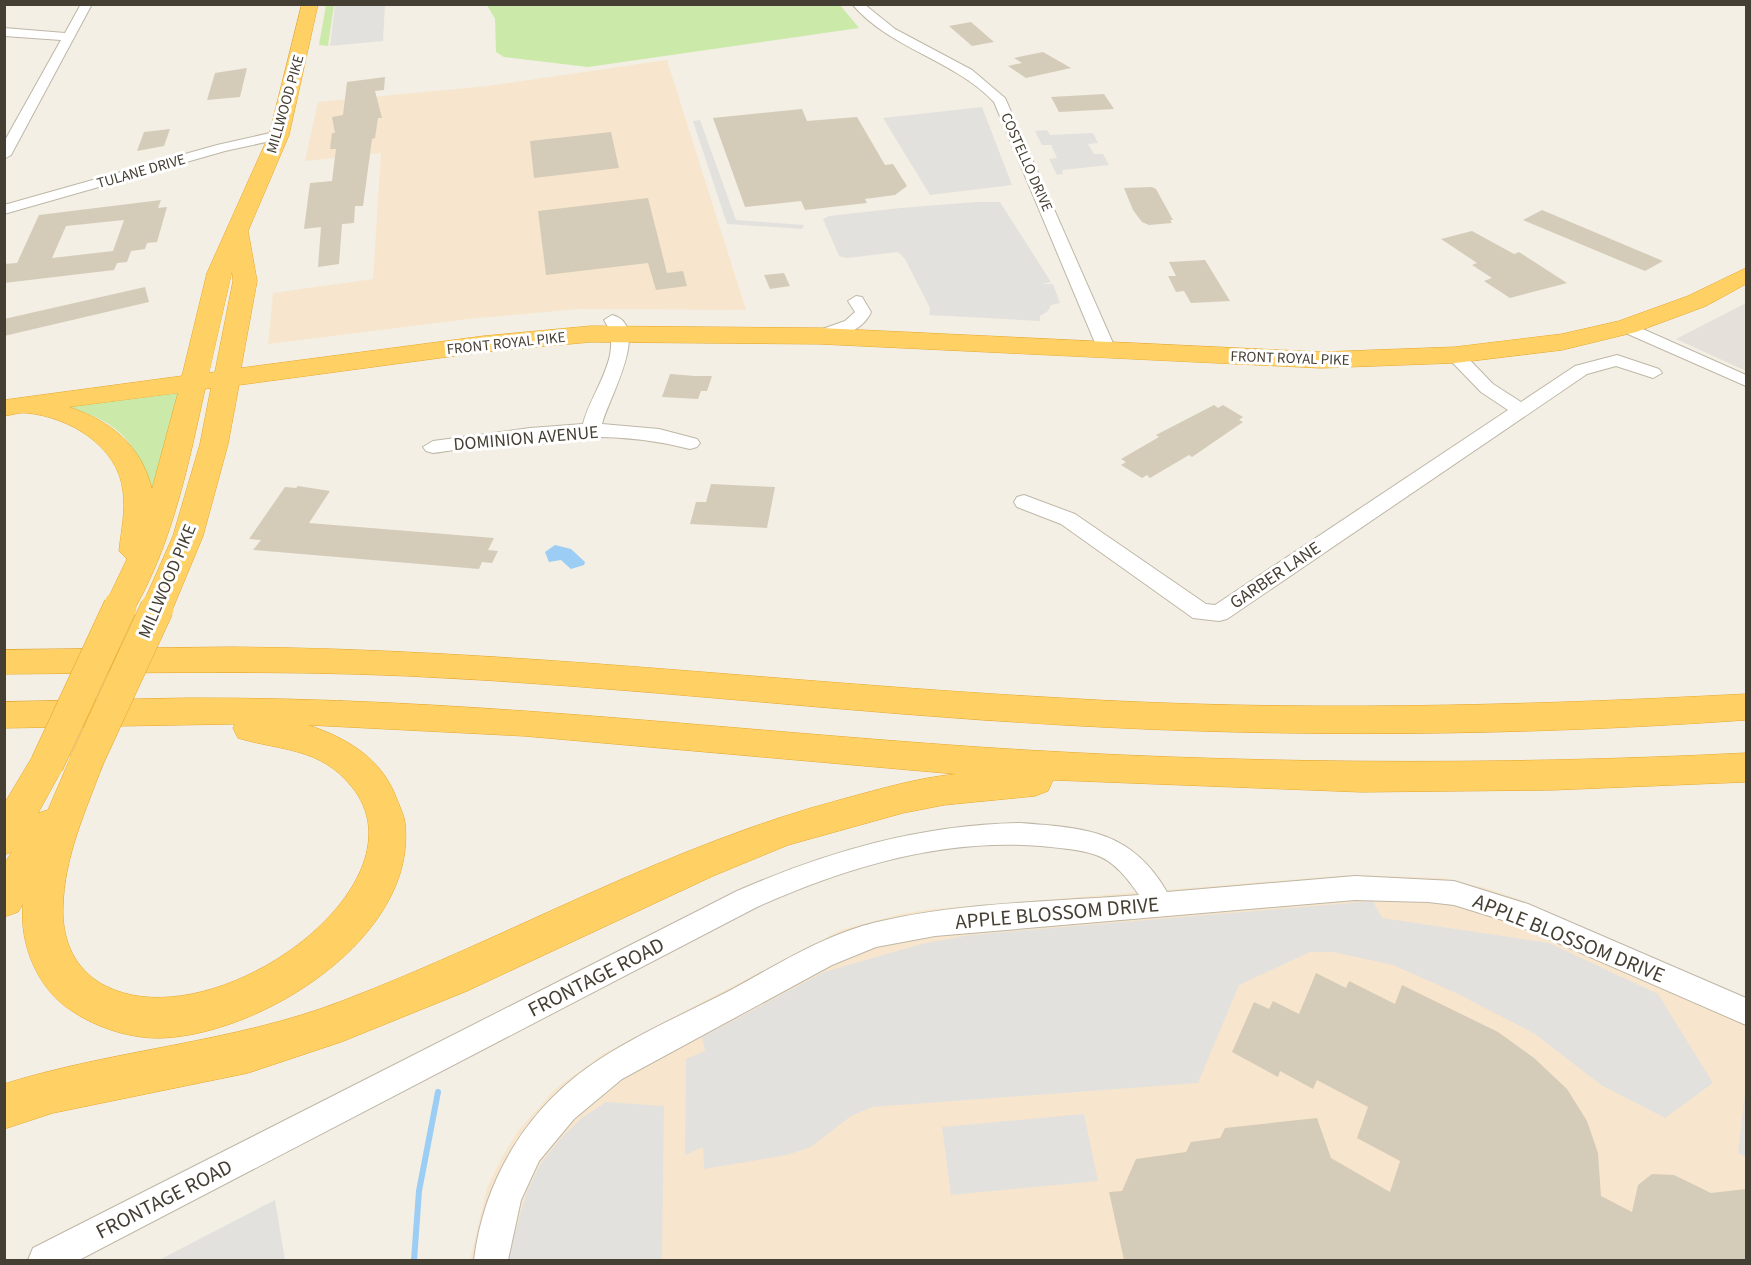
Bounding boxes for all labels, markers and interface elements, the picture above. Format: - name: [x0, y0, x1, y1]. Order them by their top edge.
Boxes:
- street label: MILLWOOD PIKE: [261, 52, 310, 156]
- street label: COSTELLO DRIVE: [995, 109, 1058, 215]
- street label: TULANE DRIVE: [94, 149, 188, 194]
- street label: FRONT ROYAL PIKE: [446, 327, 567, 360]
- street label: FRONT ROYAL PIKE: [1230, 346, 1350, 371]
- street label: DOMINION AVENUE: [453, 420, 600, 457]
- street label: MILLWOOD PIKE: [132, 520, 203, 642]
- street label: GARBER LANE: [1225, 536, 1326, 615]
- street label: APPLE BLOSSOM DRIVE: [1469, 886, 1669, 990]
- street label: APPLE BLOSSOM DRIVE: [954, 889, 1160, 937]
- street label: FRONTAGE ROAD: [523, 930, 669, 1024]
- street label: FRONTAGE ROAD: [91, 1152, 237, 1246]

